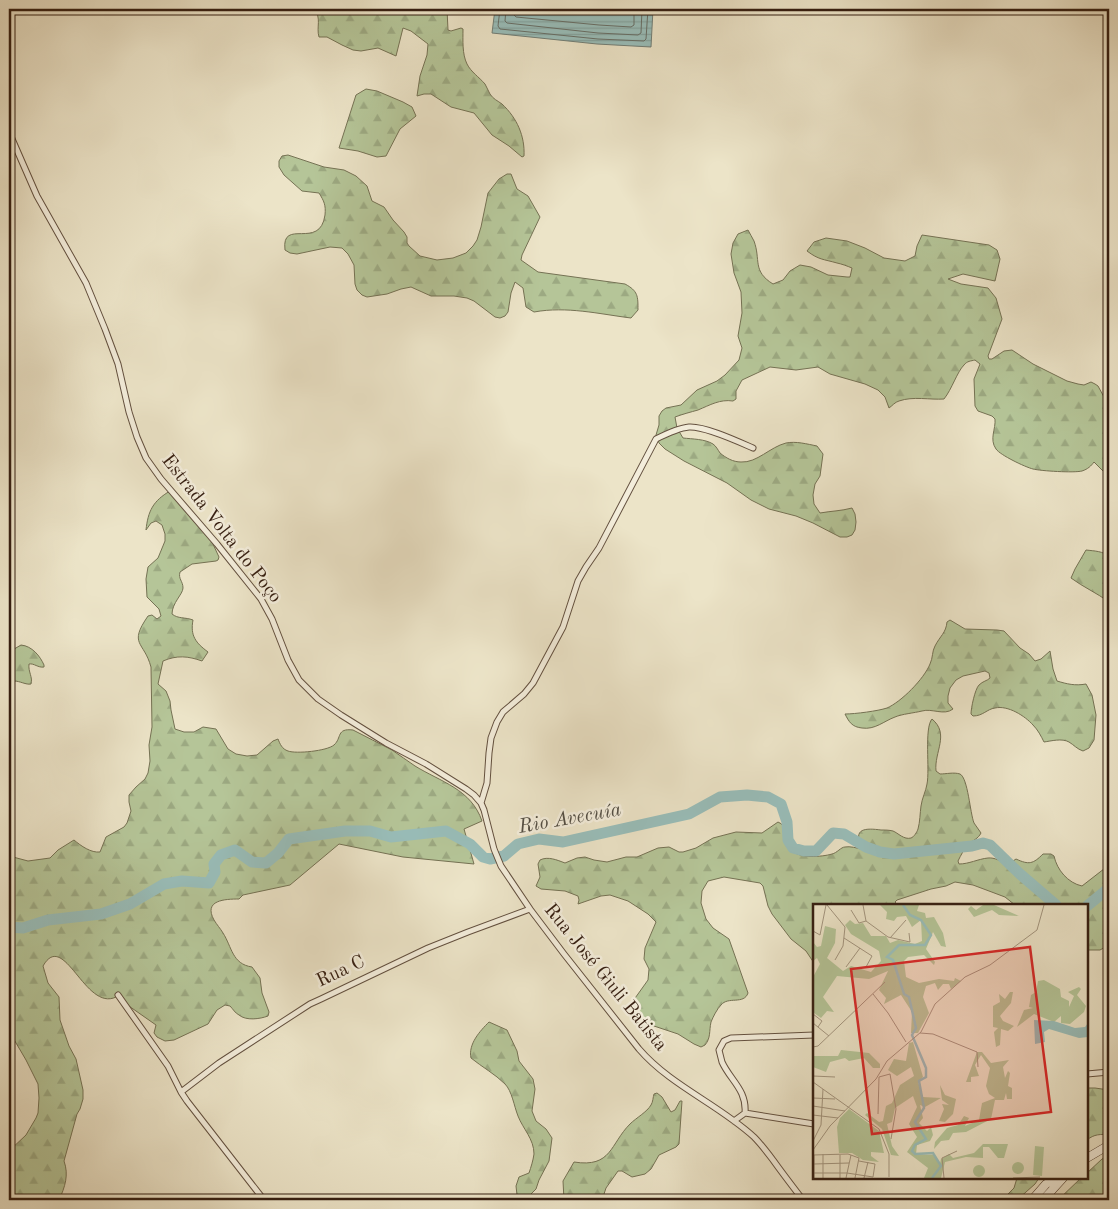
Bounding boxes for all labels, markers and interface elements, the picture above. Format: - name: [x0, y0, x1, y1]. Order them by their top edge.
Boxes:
- street label: Estrada Volta do Poço: [157, 451, 285, 607]
- water label: Rio Avecuía: [516, 800, 623, 838]
- street label: Rua José Giuli Batista: [540, 901, 671, 1056]
- inset map: [813, 904, 1088, 1179]
- street label: Rua C: [314, 953, 368, 991]

